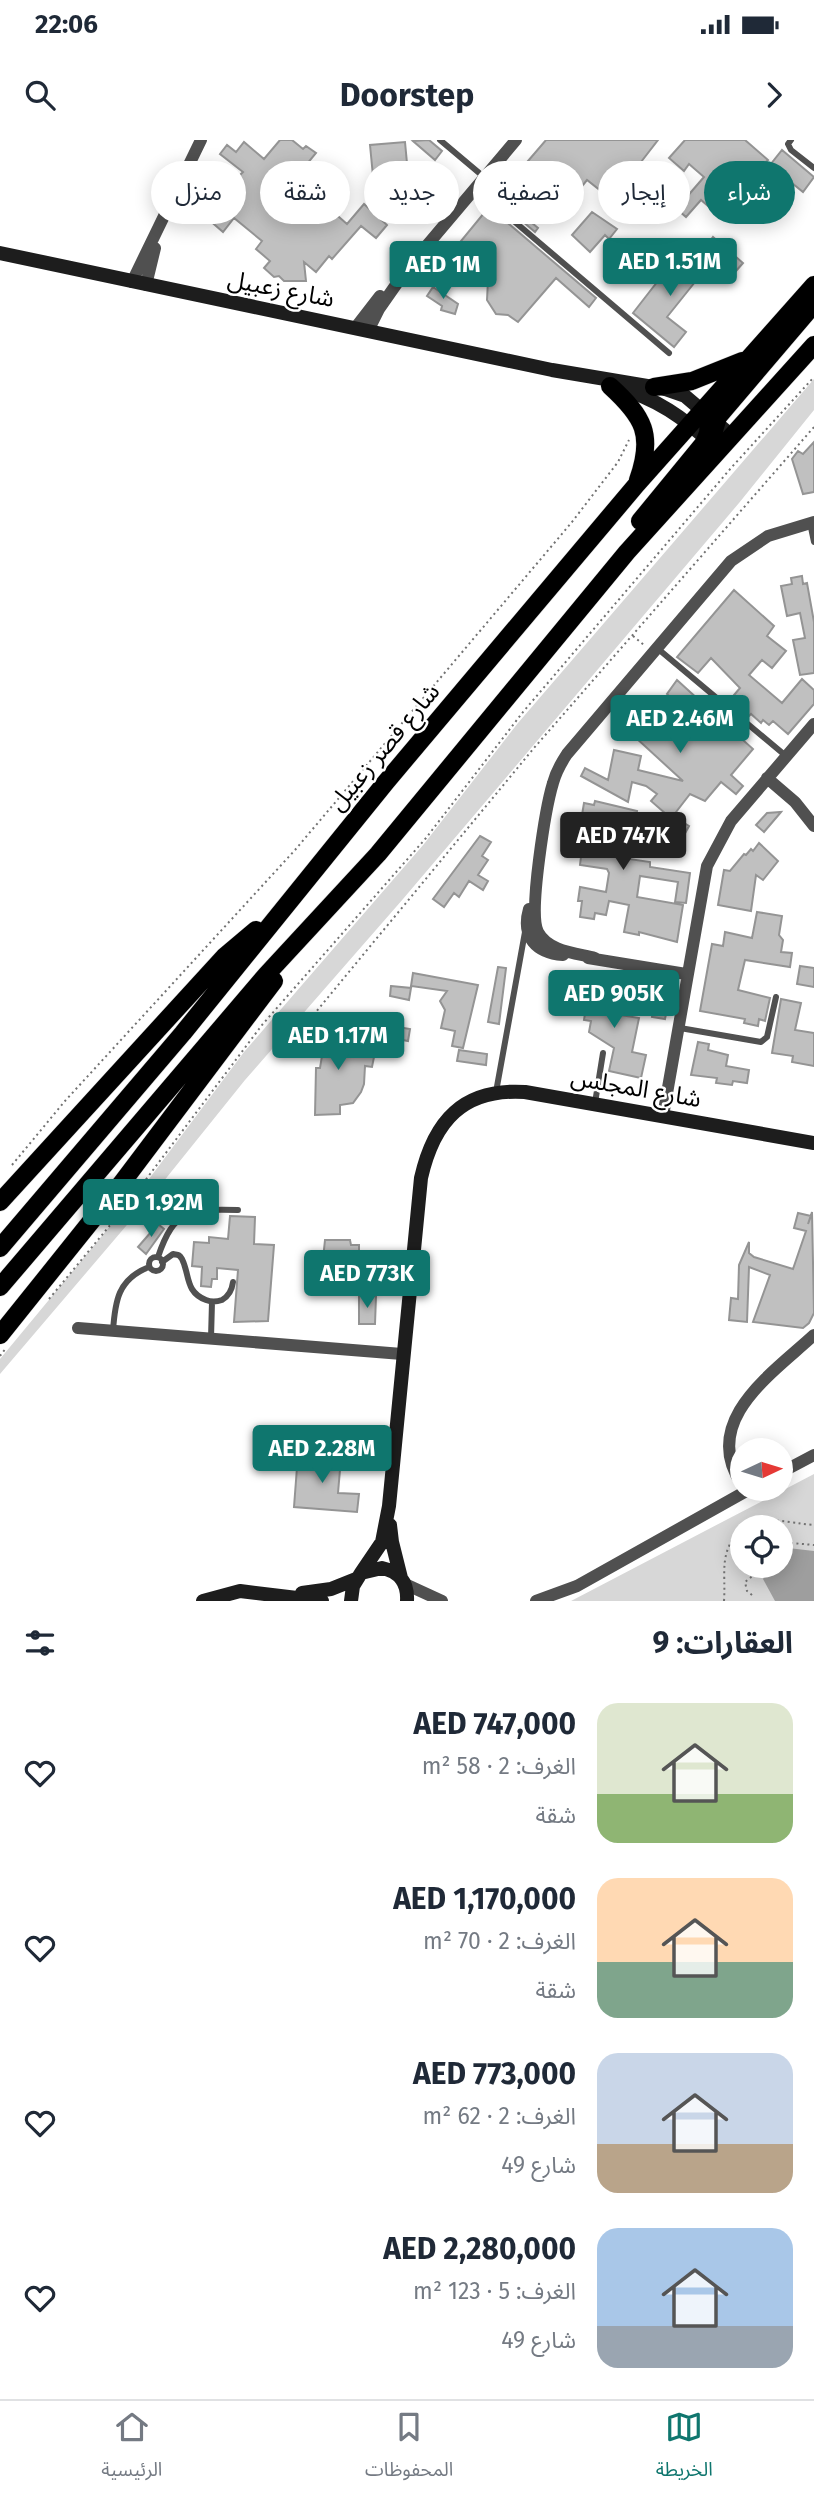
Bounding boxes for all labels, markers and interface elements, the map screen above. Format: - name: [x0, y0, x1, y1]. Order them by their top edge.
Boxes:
- text: 22:06: [35, 9, 98, 40]
- icon: search: [21, 76, 59, 114]
- text: Doorstep: [340, 76, 474, 114]
- icon: forward: [755, 76, 793, 114]
- chip: منزل: [151, 161, 246, 224]
- chip: شقة: [260, 161, 350, 224]
- chip: جديد: [364, 161, 459, 224]
- chip: تصفية: [473, 161, 584, 224]
- chip: إيجار: [598, 161, 690, 224]
- chip: شراء: [704, 161, 795, 224]
- pin: AED 1.51M: [590, 239, 750, 298]
- pin: AED 1M: [386, 242, 500, 301]
- text: AED 1.51M: [619, 247, 721, 275]
- text: AED 1M: [406, 250, 480, 278]
- street label: شارع زعبيل: [225, 265, 337, 316]
- street label: شارع قصر زعبيل: [323, 678, 448, 818]
- pin: AED 2.46M: [600, 696, 760, 755]
- text: AED 2.46M: [626, 704, 734, 732]
- pin: AED 747K: [551, 812, 695, 872]
- text: AED 747K: [576, 821, 670, 849]
- pin: AED 905K: [542, 970, 686, 1030]
- text: AED 905K: [564, 979, 664, 1007]
- pin: AED 1.17M: [258, 1012, 418, 1072]
- text: AED 1.17M: [288, 1021, 388, 1049]
- street label: شارع المجلس: [568, 1063, 703, 1116]
- pin: AED 1.92M: [71, 1180, 231, 1239]
- text: AED 1.92M: [99, 1188, 203, 1216]
- pin: AED 773K: [295, 1250, 439, 1310]
- text: AED 773K: [320, 1259, 414, 1287]
- pin: AED 2.28M: [242, 1426, 402, 1485]
- text: AED 2.28M: [269, 1434, 375, 1462]
- north arrow: [730, 1438, 793, 1502]
- map controls: [730, 1438, 793, 1578]
- button: locate: [730, 1515, 793, 1578]
- icon: filters: [21, 1624, 59, 1662]
- text: العقارات: 9: [652, 1625, 793, 1661]
- text: AED 747,000: [413, 1706, 576, 1742]
- icon: home: [653, 1731, 737, 1815]
- text: الغرف: 2 · 58 m²: [422, 1752, 576, 1780]
- icon: heart: [21, 1754, 59, 1792]
- text: شقة: [535, 1801, 576, 1829]
- text: AED 1,170,000: [393, 1881, 576, 1917]
- icon: home: [653, 1906, 737, 1990]
- text: الغرف: 2 · 70 m²: [423, 1927, 576, 1955]
- icon: heart: [21, 1929, 59, 1967]
- text: شقة: [535, 1976, 576, 2004]
- text: AED 773,000: [413, 2056, 576, 2092]
- icon: home: [653, 2081, 737, 2165]
- text: الغرف: 2 · 62 m²: [423, 2102, 576, 2130]
- icon: heart: [21, 2104, 59, 2142]
- text: شارع 49: [501, 2151, 576, 2179]
- text: AED 2,280,000: [383, 2231, 576, 2267]
- icon: home: [653, 2256, 737, 2340]
- text: الغرف: 5 · 123 m²: [413, 2277, 576, 2305]
- icon: heart: [21, 2279, 59, 2317]
- text: شارع 49: [501, 2326, 576, 2354]
- tab: الرئيسية: [101, 2408, 162, 2490]
- tab: المحفوظات: [365, 2408, 453, 2490]
- tab: الخريطة: [656, 2408, 713, 2490]

